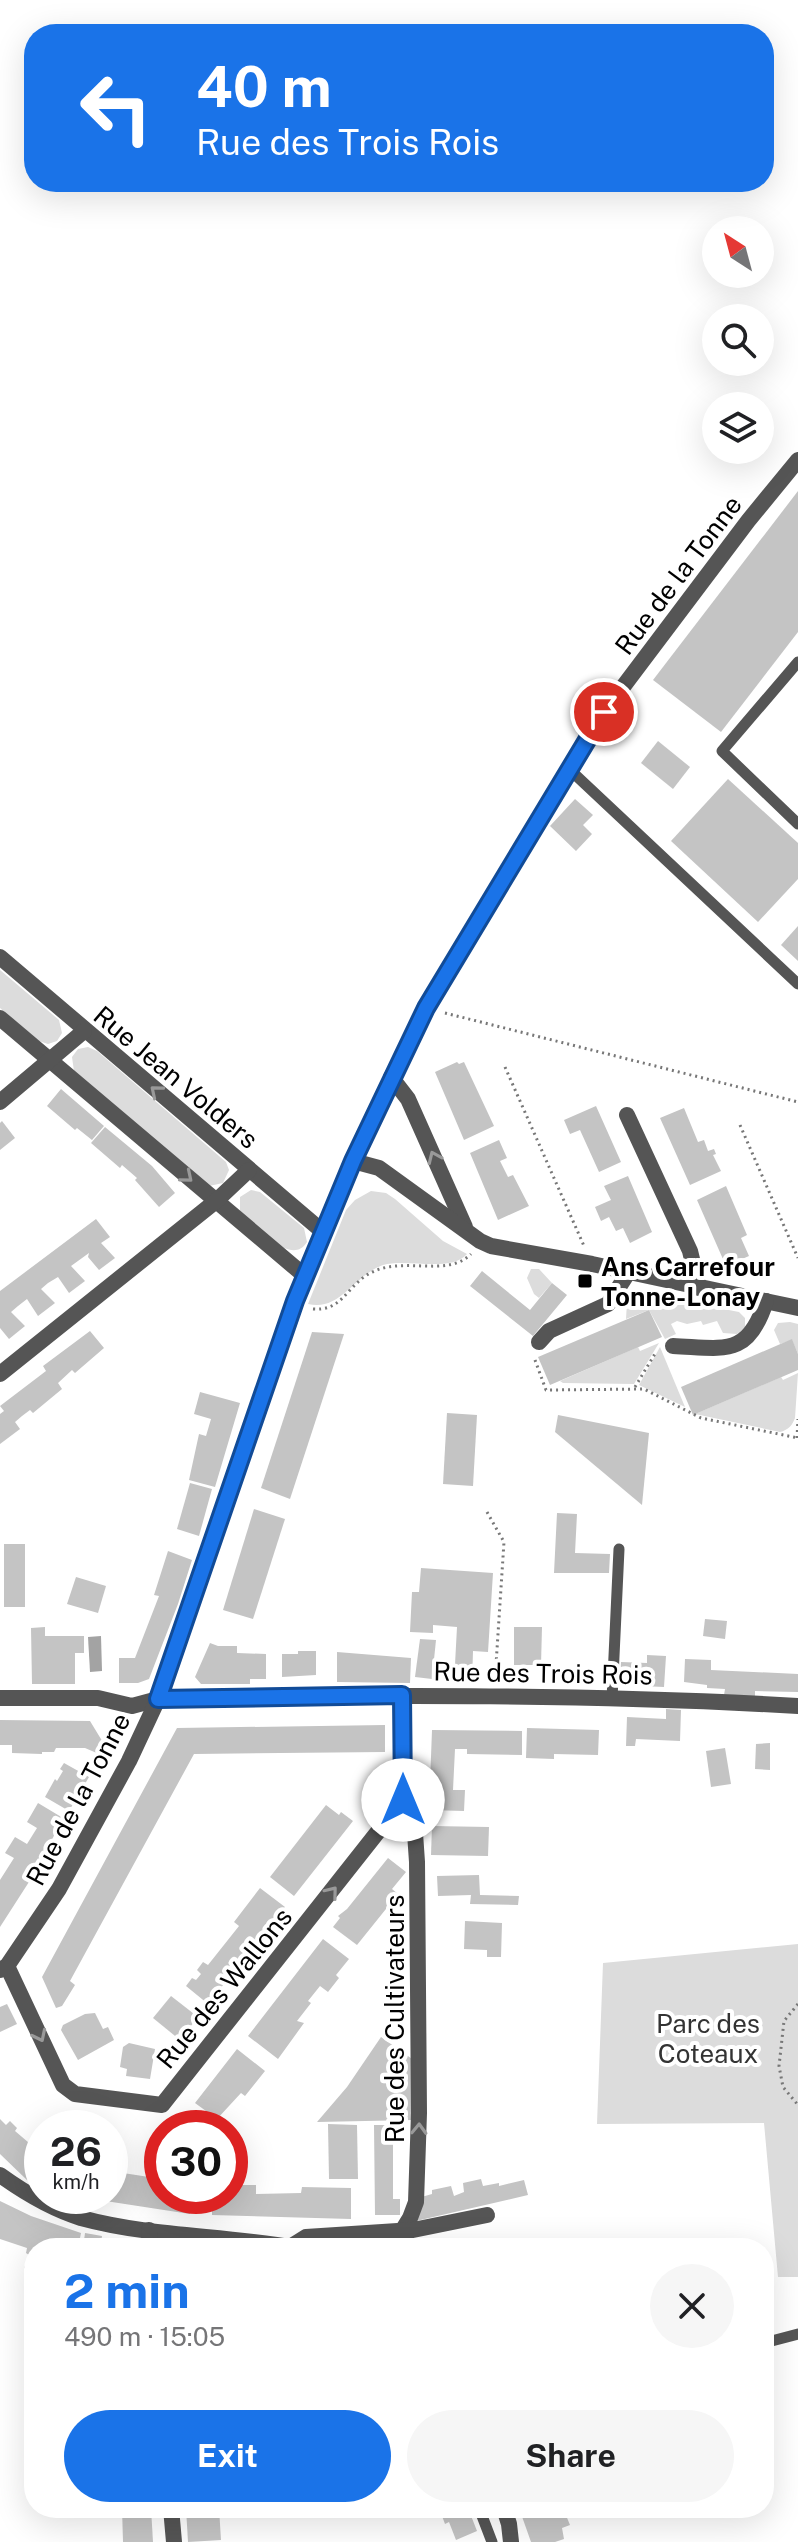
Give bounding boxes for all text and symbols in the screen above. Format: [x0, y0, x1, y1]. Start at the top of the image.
text: 40 m [196, 54, 332, 120]
icon: left [64, 56, 168, 160]
text: Rue des Trois Rois [196, 121, 499, 163]
north arrow [702, 216, 774, 288]
map controls [702, 216, 774, 464]
button: search [702, 304, 774, 376]
button: layers [702, 392, 774, 464]
street label: Rue de la Tonne [608, 489, 748, 661]
pin [570, 678, 638, 746]
icon: arrive [582, 690, 626, 734]
street label: Rue Jean Volders [88, 999, 264, 1155]
one-way arrow [150, 1086, 165, 1101]
one-way arrow [428, 1151, 444, 1165]
one-way arrow [178, 1167, 193, 1182]
place label: Ans Carrefour Tonne-Lonay [601, 1251, 775, 1312]
marker: Ans Carrefour Tonne-Lonay [576, 1272, 594, 1290]
street label: Rue des Trois Rois [433, 1656, 653, 1690]
street label: Rue de la Tonne [20, 1707, 136, 1891]
position arrow [361, 1758, 445, 1842]
one-way arrow [322, 1886, 336, 1901]
street label: Rue des Cultivateurs [379, 1895, 410, 2143]
street label: Rue des Wallons [150, 1902, 298, 2074]
park label: Parc des Coteaux [656, 2008, 760, 2069]
one-way arrow [30, 2028, 46, 2043]
speed limit sign: 30 [144, 2110, 248, 2214]
one-way arrow [410, 2122, 427, 2135]
text: 26 [50, 2128, 102, 2175]
text: km/h [52, 2170, 100, 2194]
text: 2 min [64, 2262, 190, 2319]
button: close [650, 2264, 734, 2348]
text: 490 m · 15:05 [64, 2321, 225, 2352]
button: Exit [64, 2410, 391, 2502]
button: Share [407, 2410, 734, 2502]

